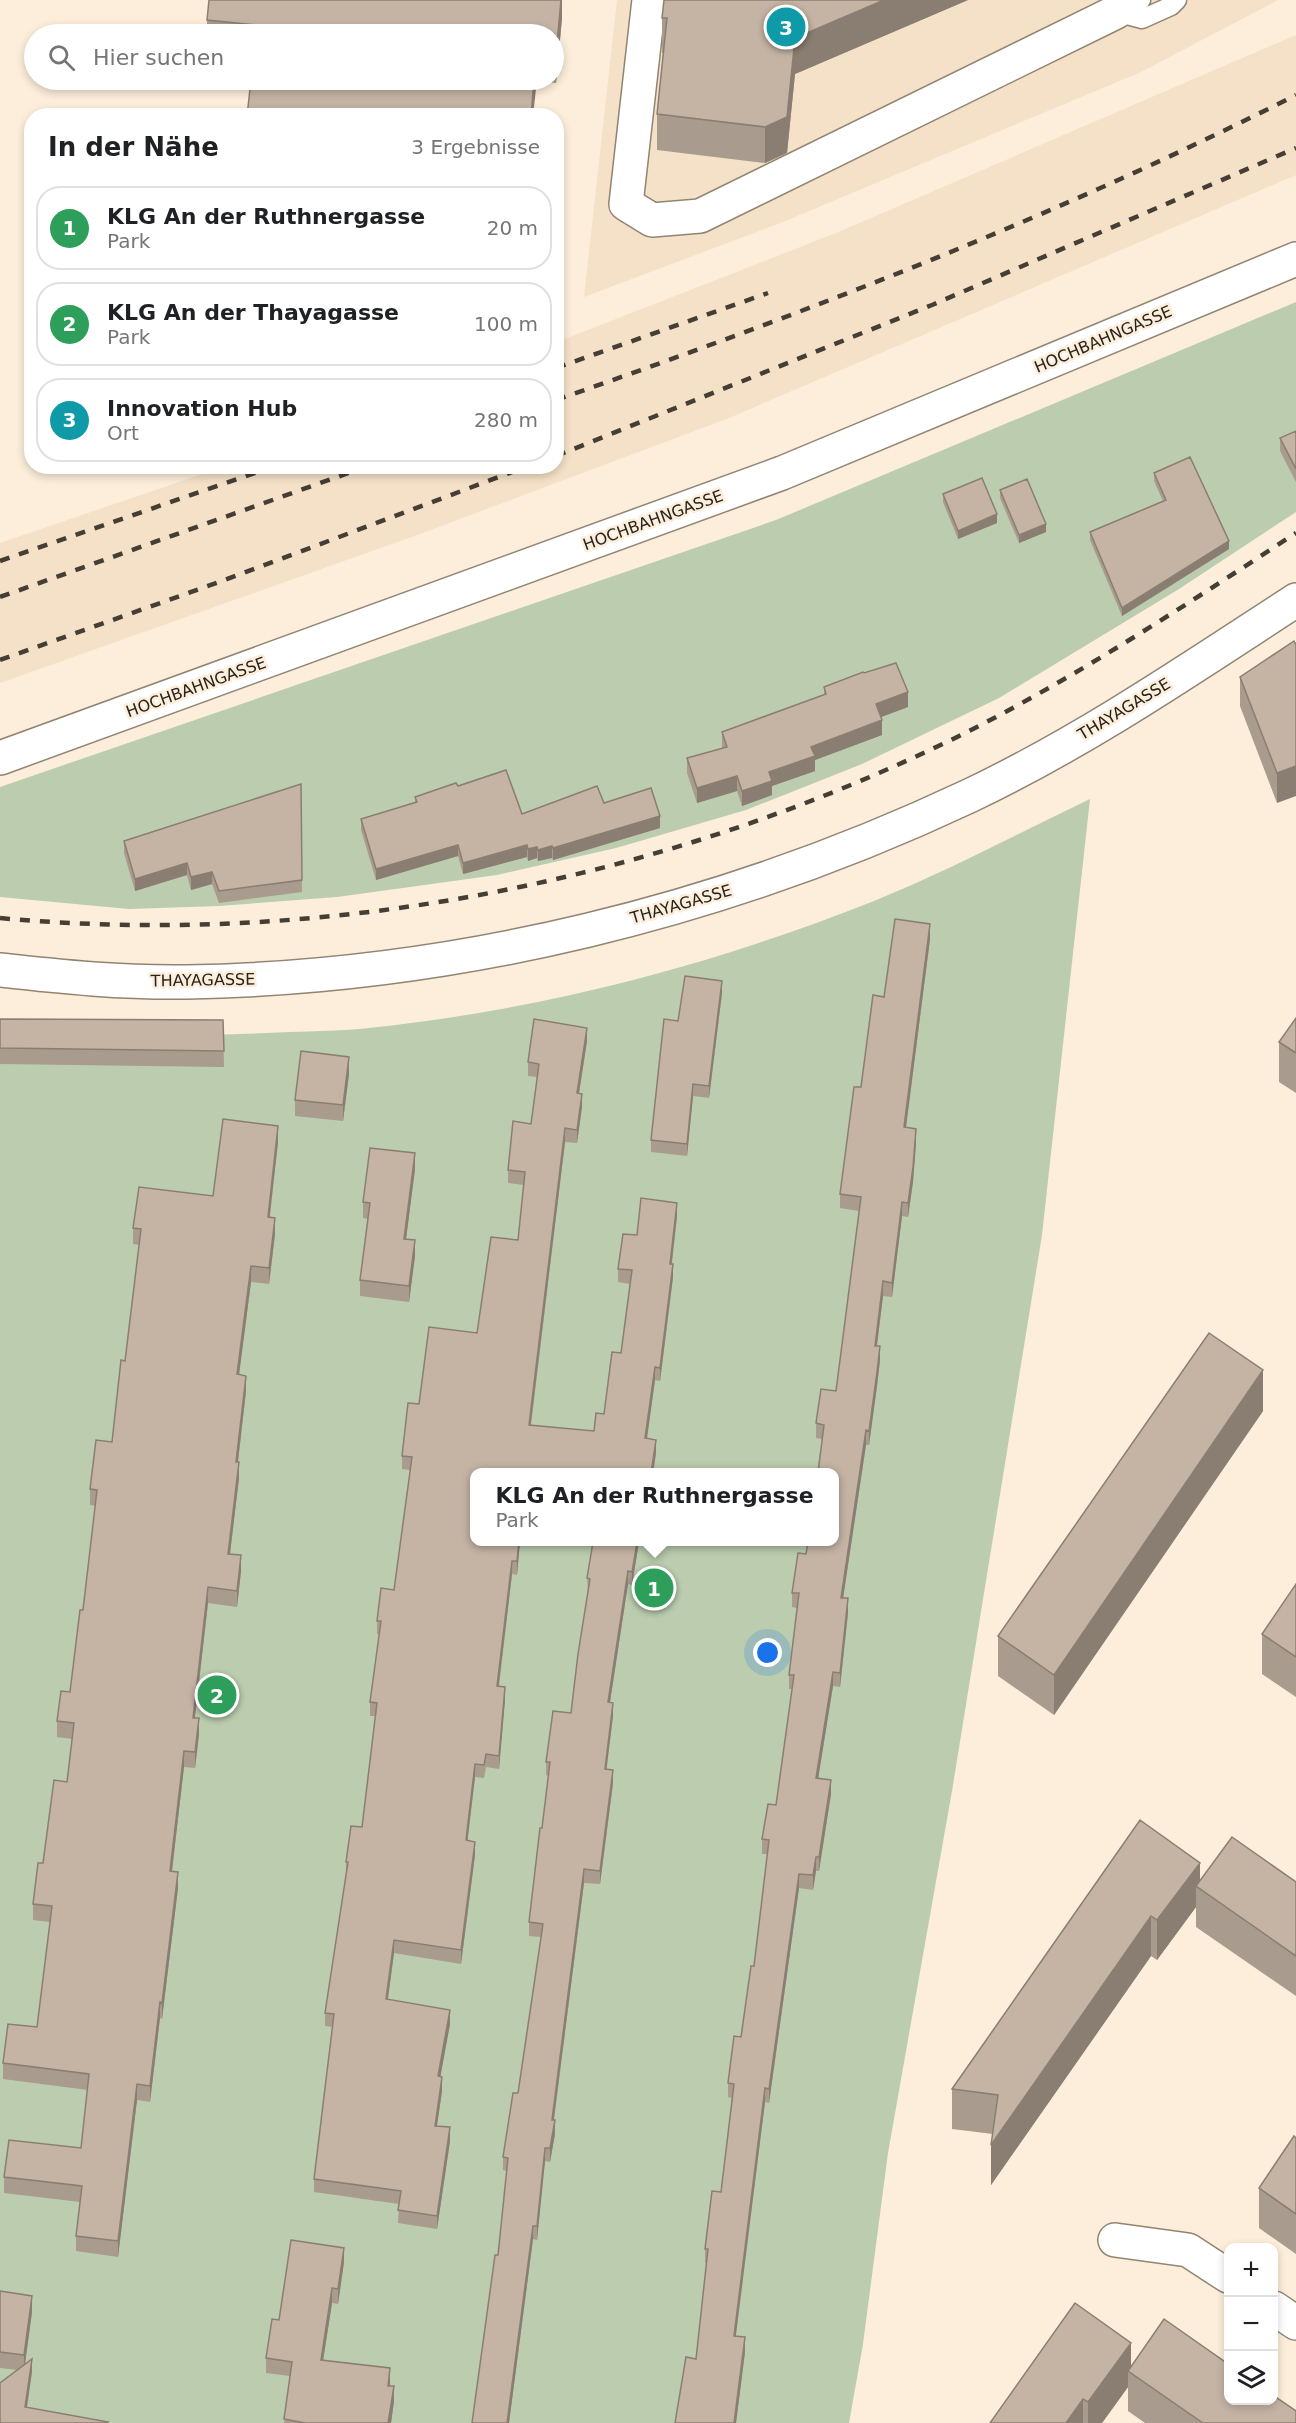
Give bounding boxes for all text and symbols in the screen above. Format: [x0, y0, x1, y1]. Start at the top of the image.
pin: 3 [766, 4, 806, 50]
search box [24, 24, 564, 90]
icon: search [45, 41, 78, 74]
text: Hier suchen [93, 45, 224, 70]
text: In der Nähe [48, 132, 219, 162]
text: 3 Ergebnisse [411, 135, 540, 159]
text: KLG An der Ruthnergasse [107, 204, 425, 229]
text: 1 [63, 216, 76, 240]
text: 20 m [487, 216, 538, 240]
text: Park [107, 229, 150, 253]
text: KLG An der Thayagasse [107, 300, 399, 325]
street label: HOCHBAHNGASSE [1031, 301, 1175, 377]
text: 2 [63, 312, 76, 336]
text: 100 m [474, 312, 538, 336]
text: Park [107, 325, 150, 349]
text: Innovation Hub [107, 396, 297, 421]
text: 3 [63, 408, 76, 432]
text: 280 m [474, 408, 538, 432]
text: Ort [107, 421, 139, 445]
street label: HOCHBAHNGASSE [580, 486, 726, 554]
street label: HOCHBAHNGASSE [123, 653, 269, 721]
street label: THAYAGASSE [1073, 674, 1174, 745]
street label: THAYAGASSE [627, 880, 734, 928]
street label: THAYAGASSE [150, 970, 255, 990]
popup [470, 1468, 839, 1546]
text: KLG An der Ruthnergasse [495, 1483, 814, 1508]
text: Park [495, 1508, 539, 1532]
pin: 1 [634, 1566, 674, 1610]
your location [753, 1638, 782, 1667]
pin: 2 [198, 1672, 236, 1718]
map controls [1224, 2243, 1278, 2405]
button: + [1224, 2243, 1278, 2297]
button: − [1224, 2297, 1278, 2351]
button: layers [1224, 2351, 1278, 2405]

